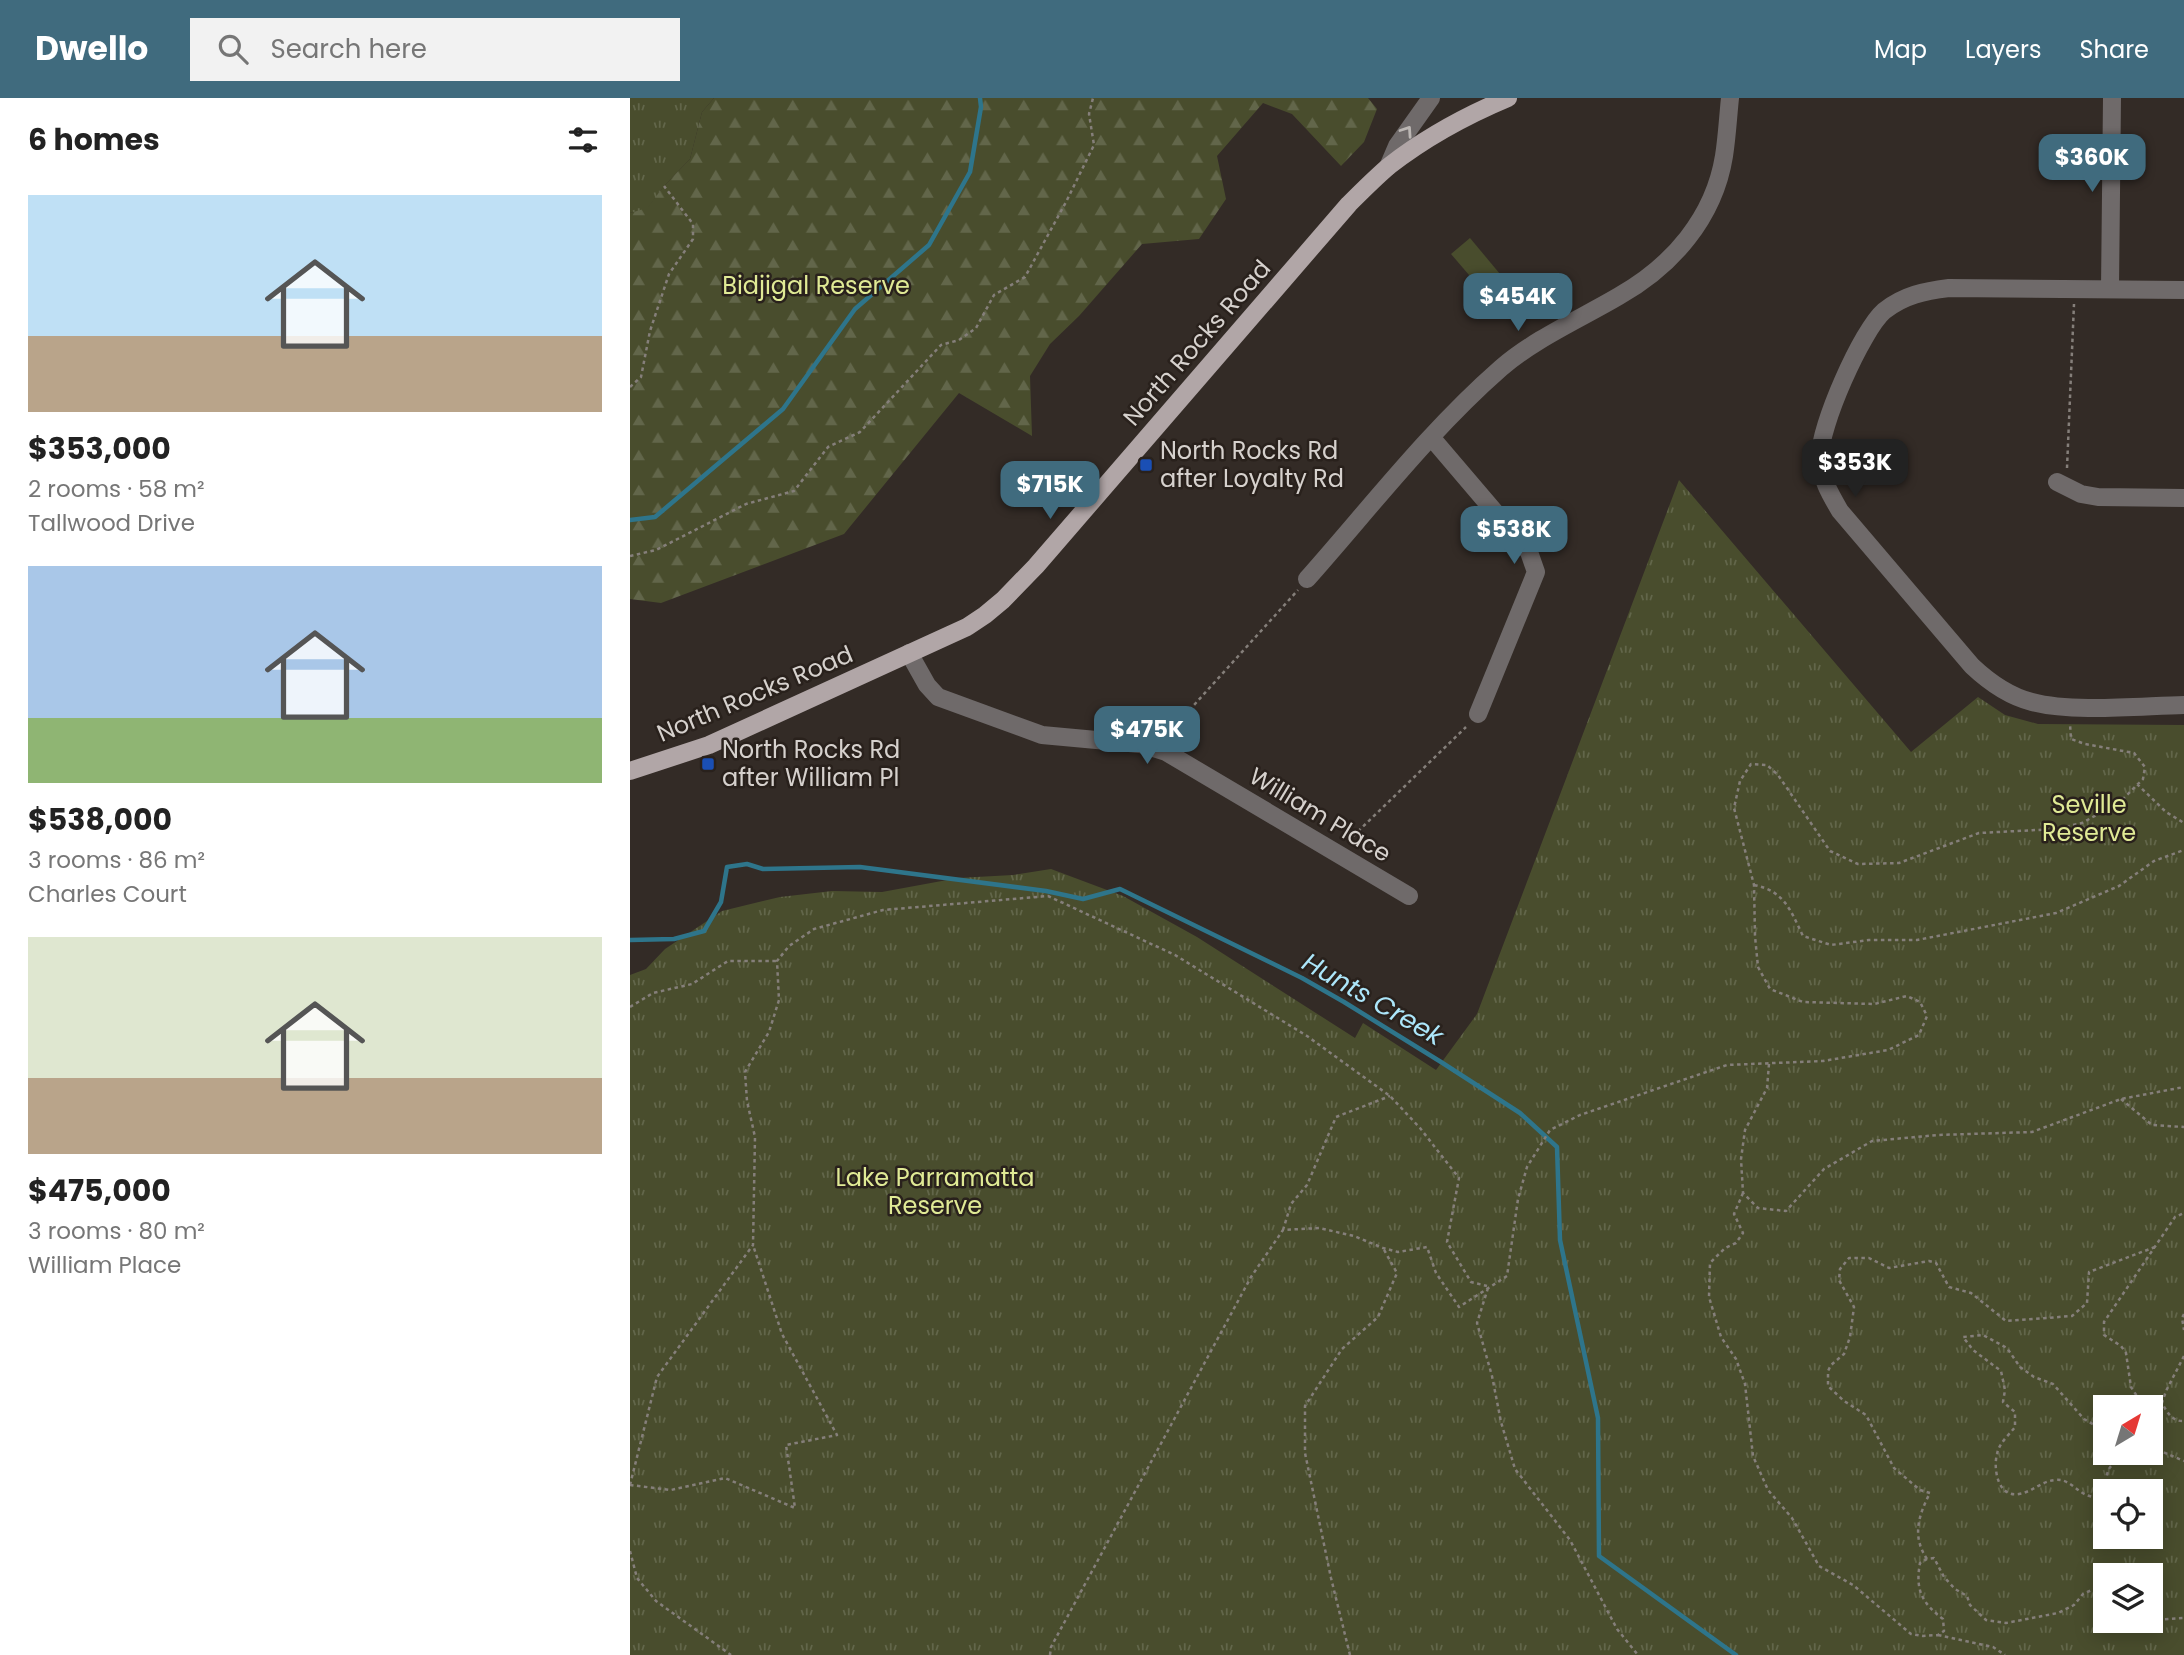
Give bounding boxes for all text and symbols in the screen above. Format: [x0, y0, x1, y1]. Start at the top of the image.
search box [190, 18, 680, 81]
text: Dwello [35, 25, 148, 72]
icon: search [214, 30, 252, 68]
text: Search here [270, 31, 427, 67]
text: Map [1874, 33, 1927, 66]
text: Layers [1965, 33, 2041, 66]
text: Share [2079, 33, 2149, 66]
text: 6 homes [28, 118, 160, 161]
icon: filters [564, 121, 602, 159]
one-way arrow [1398, 126, 1411, 139]
pin: $360K [2043, 134, 2141, 194]
text: $360K [2055, 141, 2129, 173]
icon: home [252, 241, 378, 367]
street label: North Rocks Road [1115, 253, 1278, 433]
park label: Bidjigal Reserve [722, 269, 910, 302]
pin: $454K [1469, 274, 1567, 333]
text: $454K [1479, 280, 1557, 312]
text: $353,000 [28, 427, 171, 470]
place label: North Rocks Rd after Loyalty Rd [1160, 434, 1344, 495]
pin: $353K [1806, 440, 1904, 499]
text: $353K [1818, 446, 1892, 478]
marker: North Rocks Rd after Loyalty Rd [1138, 457, 1154, 473]
pin: $715K [1001, 462, 1099, 521]
text: $715K [1016, 468, 1084, 500]
text: 2 rooms · 58 m² [28, 473, 205, 505]
pin: $538K [1465, 506, 1563, 566]
text: Tallwood Drive [28, 507, 195, 539]
text: $538K [1477, 513, 1551, 545]
icon: home [252, 612, 378, 738]
street label: North Rocks Road [652, 637, 858, 750]
pin: $475K [1098, 706, 1196, 766]
text: $475K [1110, 713, 1184, 745]
place label: North Rocks Rd after William Pl [722, 733, 900, 794]
marker: North Rocks Rd after William Pl [700, 756, 716, 772]
street label: William Place [1243, 759, 1397, 870]
park label: Seville Reserve [2042, 788, 2136, 849]
text: $538,000 [28, 798, 172, 841]
text: 3 rooms · 86 m² [28, 844, 205, 876]
text: Charles Court [28, 878, 187, 910]
water label: Hunts Creek [1296, 944, 1452, 1055]
icon: home [252, 983, 378, 1109]
park label: Lake Parramatta Reserve [835, 1161, 1035, 1222]
text: $475,000 [28, 1169, 171, 1212]
text: 3 rooms · 80 m² [28, 1215, 205, 1247]
text: William Place [28, 1249, 181, 1281]
north arrow [2093, 1395, 2163, 1465]
map controls [2093, 1395, 2163, 1633]
button: locate [2093, 1479, 2163, 1549]
button: layers [2093, 1563, 2163, 1633]

